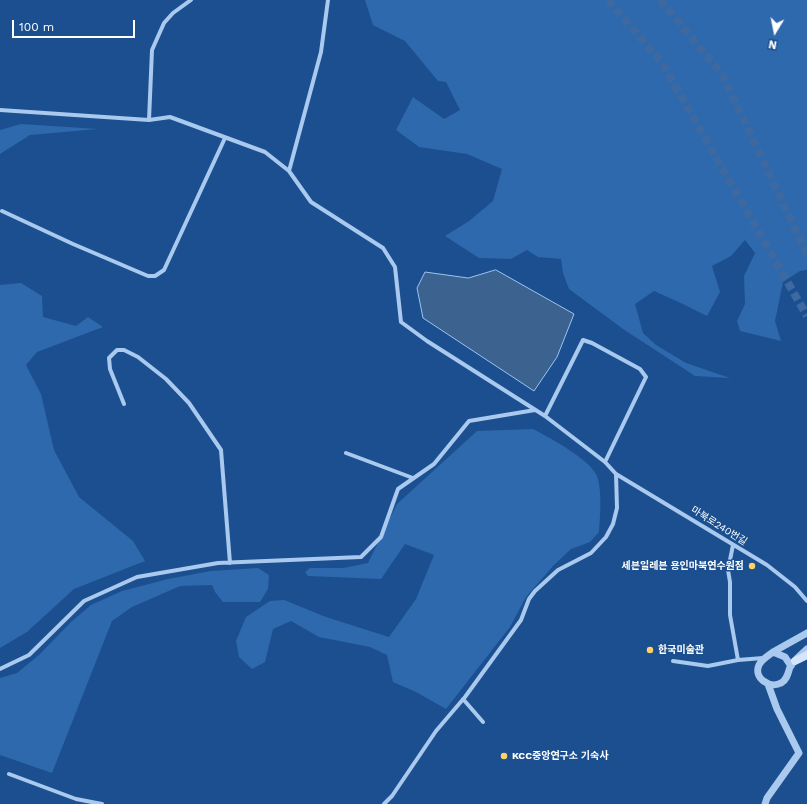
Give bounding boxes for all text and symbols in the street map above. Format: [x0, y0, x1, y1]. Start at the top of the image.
scale bar [14, 12, 137, 38]
north arrow [755, 12, 795, 52]
text: 100 m [19, 20, 54, 34]
text: N [768, 37, 778, 51]
street label: 마북로240번길 [689, 504, 749, 548]
place label: 세븐일레븐 용인마북연수원점 [622, 560, 744, 572]
marker: 세븐일레븐 용인마북연수원점 [747, 561, 757, 571]
place label: 한국미술관 [658, 644, 704, 656]
marker: 한국미술관 [645, 645, 655, 655]
place label: KCC중앙연구소 기숙사 [512, 750, 608, 762]
marker: KCC중앙연구소 기숙사 [499, 751, 509, 761]

